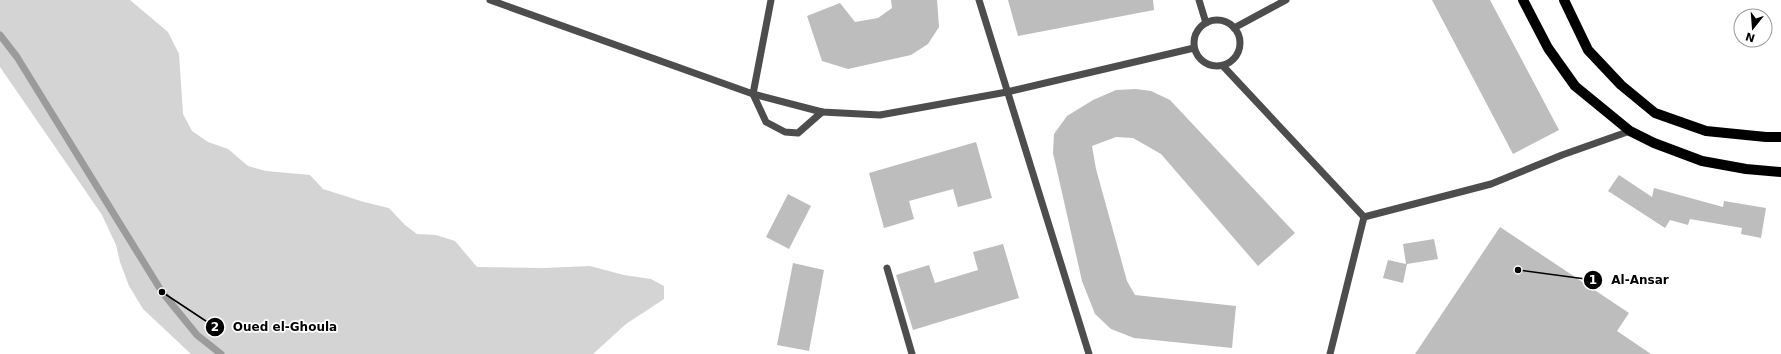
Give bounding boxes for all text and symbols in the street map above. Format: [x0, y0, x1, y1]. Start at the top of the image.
north arrow [1733, 8, 1773, 48]
text: N [1744, 30, 1757, 45]
callout: Al-Ansar [1583, 268, 1677, 292]
text: 1 [1589, 273, 1597, 287]
text: Al-Ansar [1611, 273, 1669, 287]
callout: Oued el-Ghoula [205, 315, 345, 339]
text: 2 [211, 320, 219, 334]
text: Oued el-Ghoula [233, 320, 337, 334]

